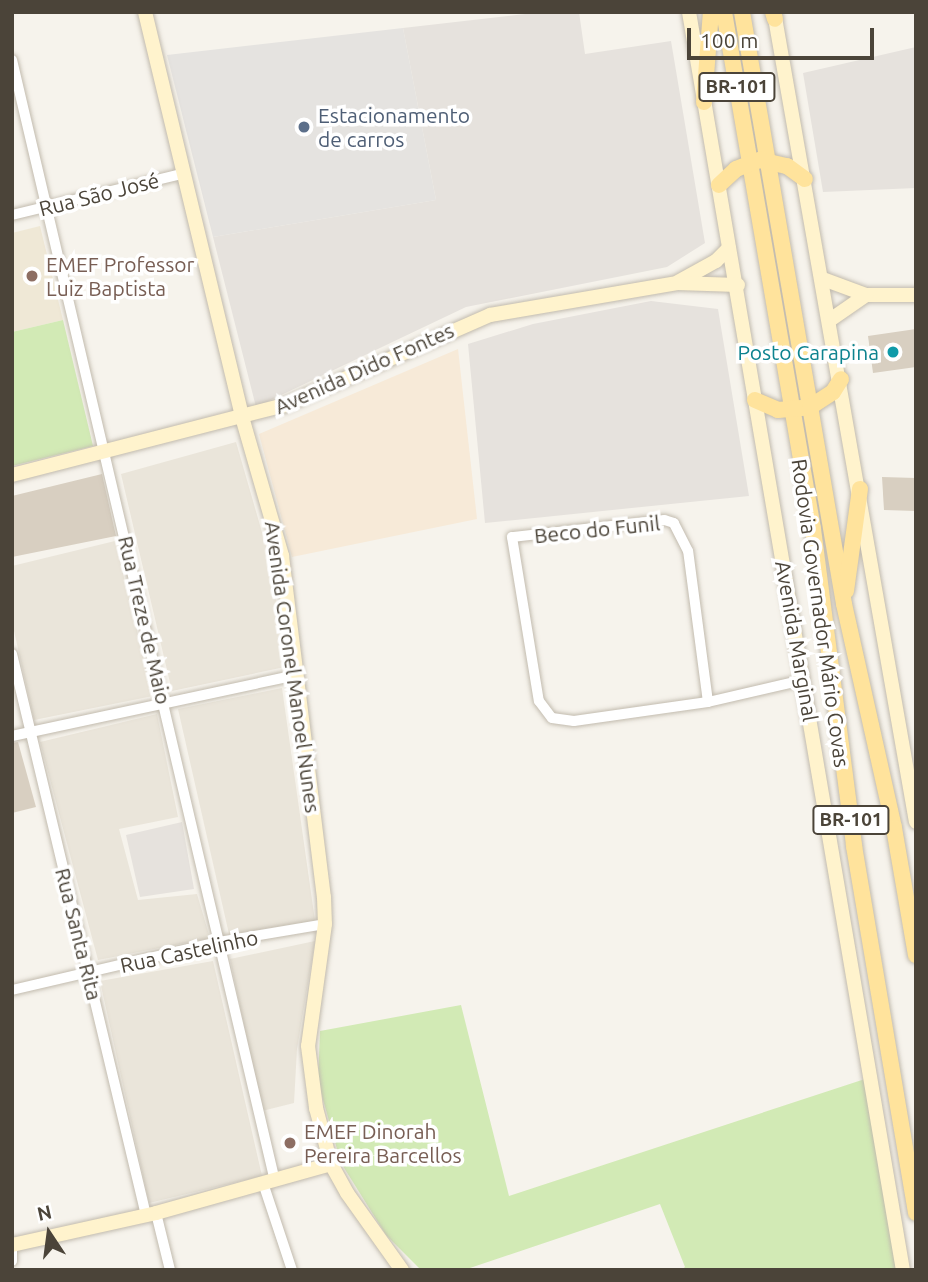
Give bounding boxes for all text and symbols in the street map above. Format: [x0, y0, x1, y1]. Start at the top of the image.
scale bar [690, 14, 877, 58]
text: 100 m [700, 28, 758, 52]
road number: BR-101 [697, 72, 777, 102]
place label: Estacionamento de carros [318, 102, 470, 152]
marker: Estacionamento de carros [296, 119, 312, 135]
street label: Rua São José [36, 167, 162, 221]
place label: EMEF Professor Luiz Baptista [46, 251, 194, 301]
marker: EMEF Professor Luiz Baptista [24, 268, 40, 284]
street label: Avenida Dido Fontes [270, 317, 458, 419]
place label: Posto Carapina [737, 339, 879, 365]
marker: Posto Carapina [885, 344, 901, 360]
street label: Rodovia Governador Mário Covas [787, 457, 855, 769]
street label: Beco do Funil [533, 510, 661, 548]
street label: Avenida Coronel Manoel Nunes [260, 520, 326, 814]
street label: Rua Treze de Maio [113, 533, 177, 707]
street label: Avenida Marginal [770, 559, 824, 723]
road number: BR-101 [811, 804, 891, 835]
street label: Rua Santa Rita [50, 865, 108, 1003]
street label: Rua Castelinho [118, 924, 260, 978]
place label: EMEF Dinorah Pereira Barcellos [304, 1118, 462, 1168]
marker: EMEF Dinorah Pereira Barcellos [282, 1135, 298, 1151]
north arrow [14, 1198, 84, 1268]
text: N [35, 1200, 54, 1225]

